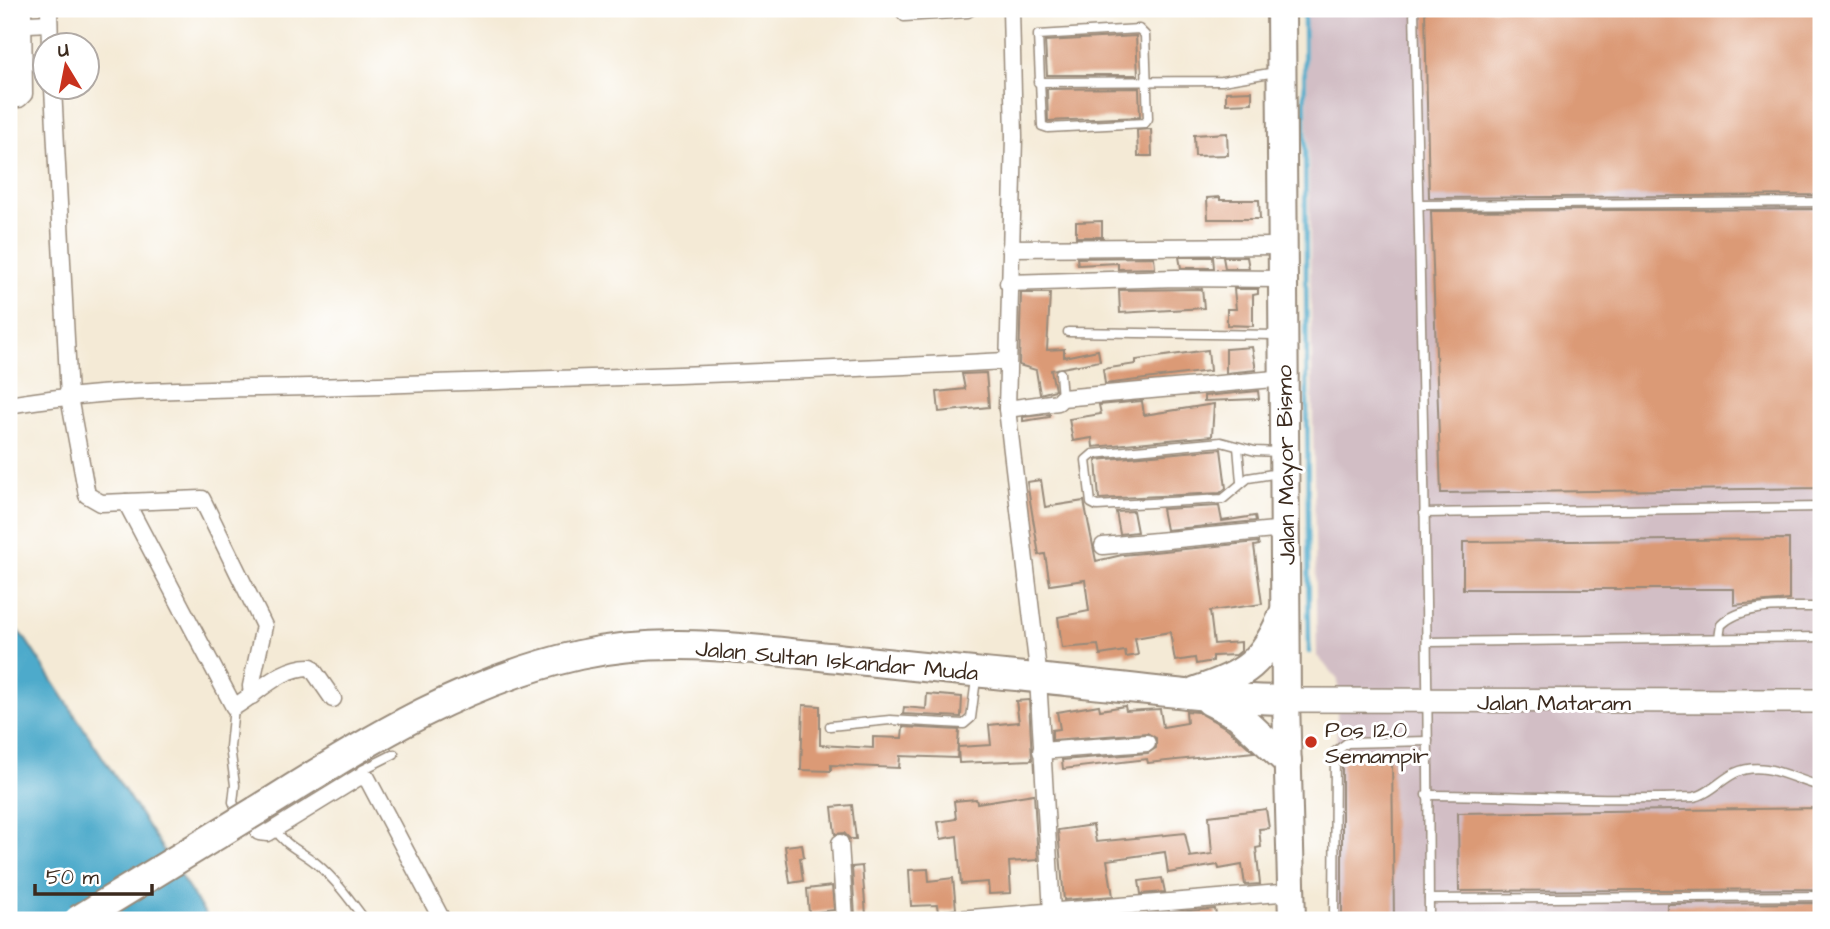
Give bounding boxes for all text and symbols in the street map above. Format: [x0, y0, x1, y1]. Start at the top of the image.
north arrow [32, 32, 102, 102]
text: U [56, 36, 71, 65]
street label: Jalan Mayor Bismo [1268, 364, 1305, 565]
street label: Jalan Sultan Iskandar Muda [694, 633, 980, 689]
street label: Jalan Mataram [1477, 687, 1631, 719]
place label: Pos 12.0 Semampir [1325, 714, 1429, 772]
marker: Pos 12.0 Semampir [1303, 734, 1319, 750]
scale bar [35, 852, 152, 896]
text: 50 m [46, 863, 100, 892]

